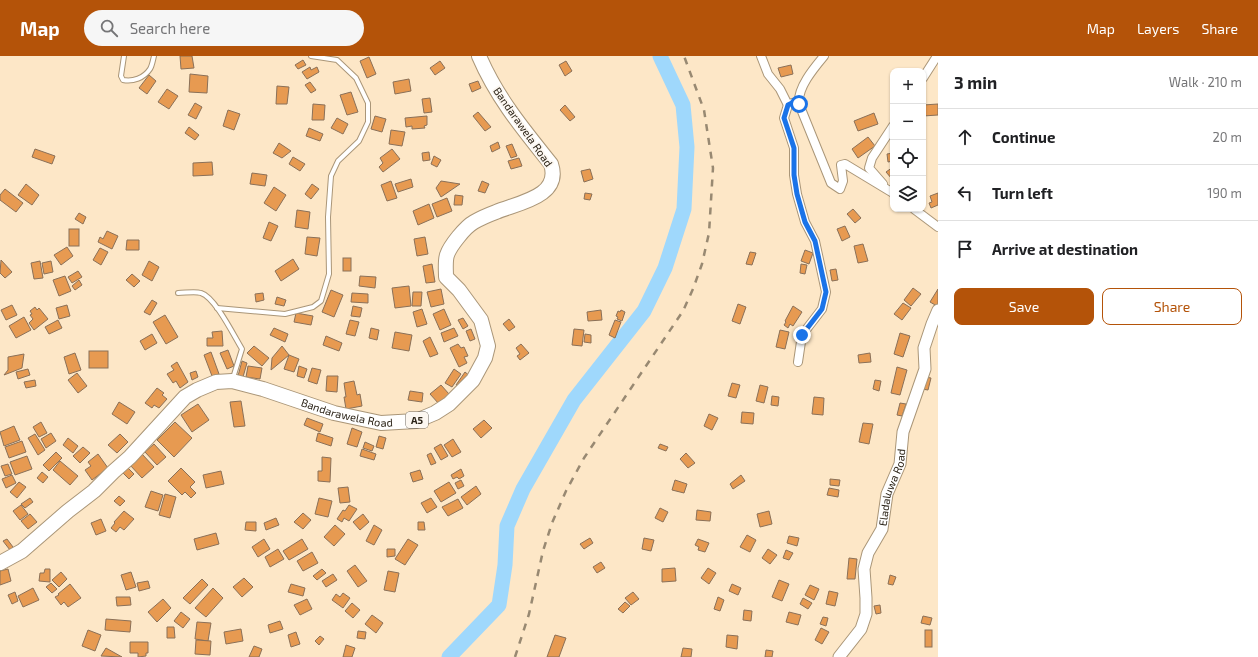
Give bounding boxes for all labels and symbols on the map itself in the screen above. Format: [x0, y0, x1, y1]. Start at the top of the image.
street label: Bandarawela Road [491, 84, 556, 169]
route start [790, 95, 808, 113]
route end [793, 326, 811, 344]
street label: Bandarawela Road [300, 395, 393, 429]
road number: A5 [406, 412, 428, 428]
street label: Eladaluwa Road [876, 448, 907, 527]

